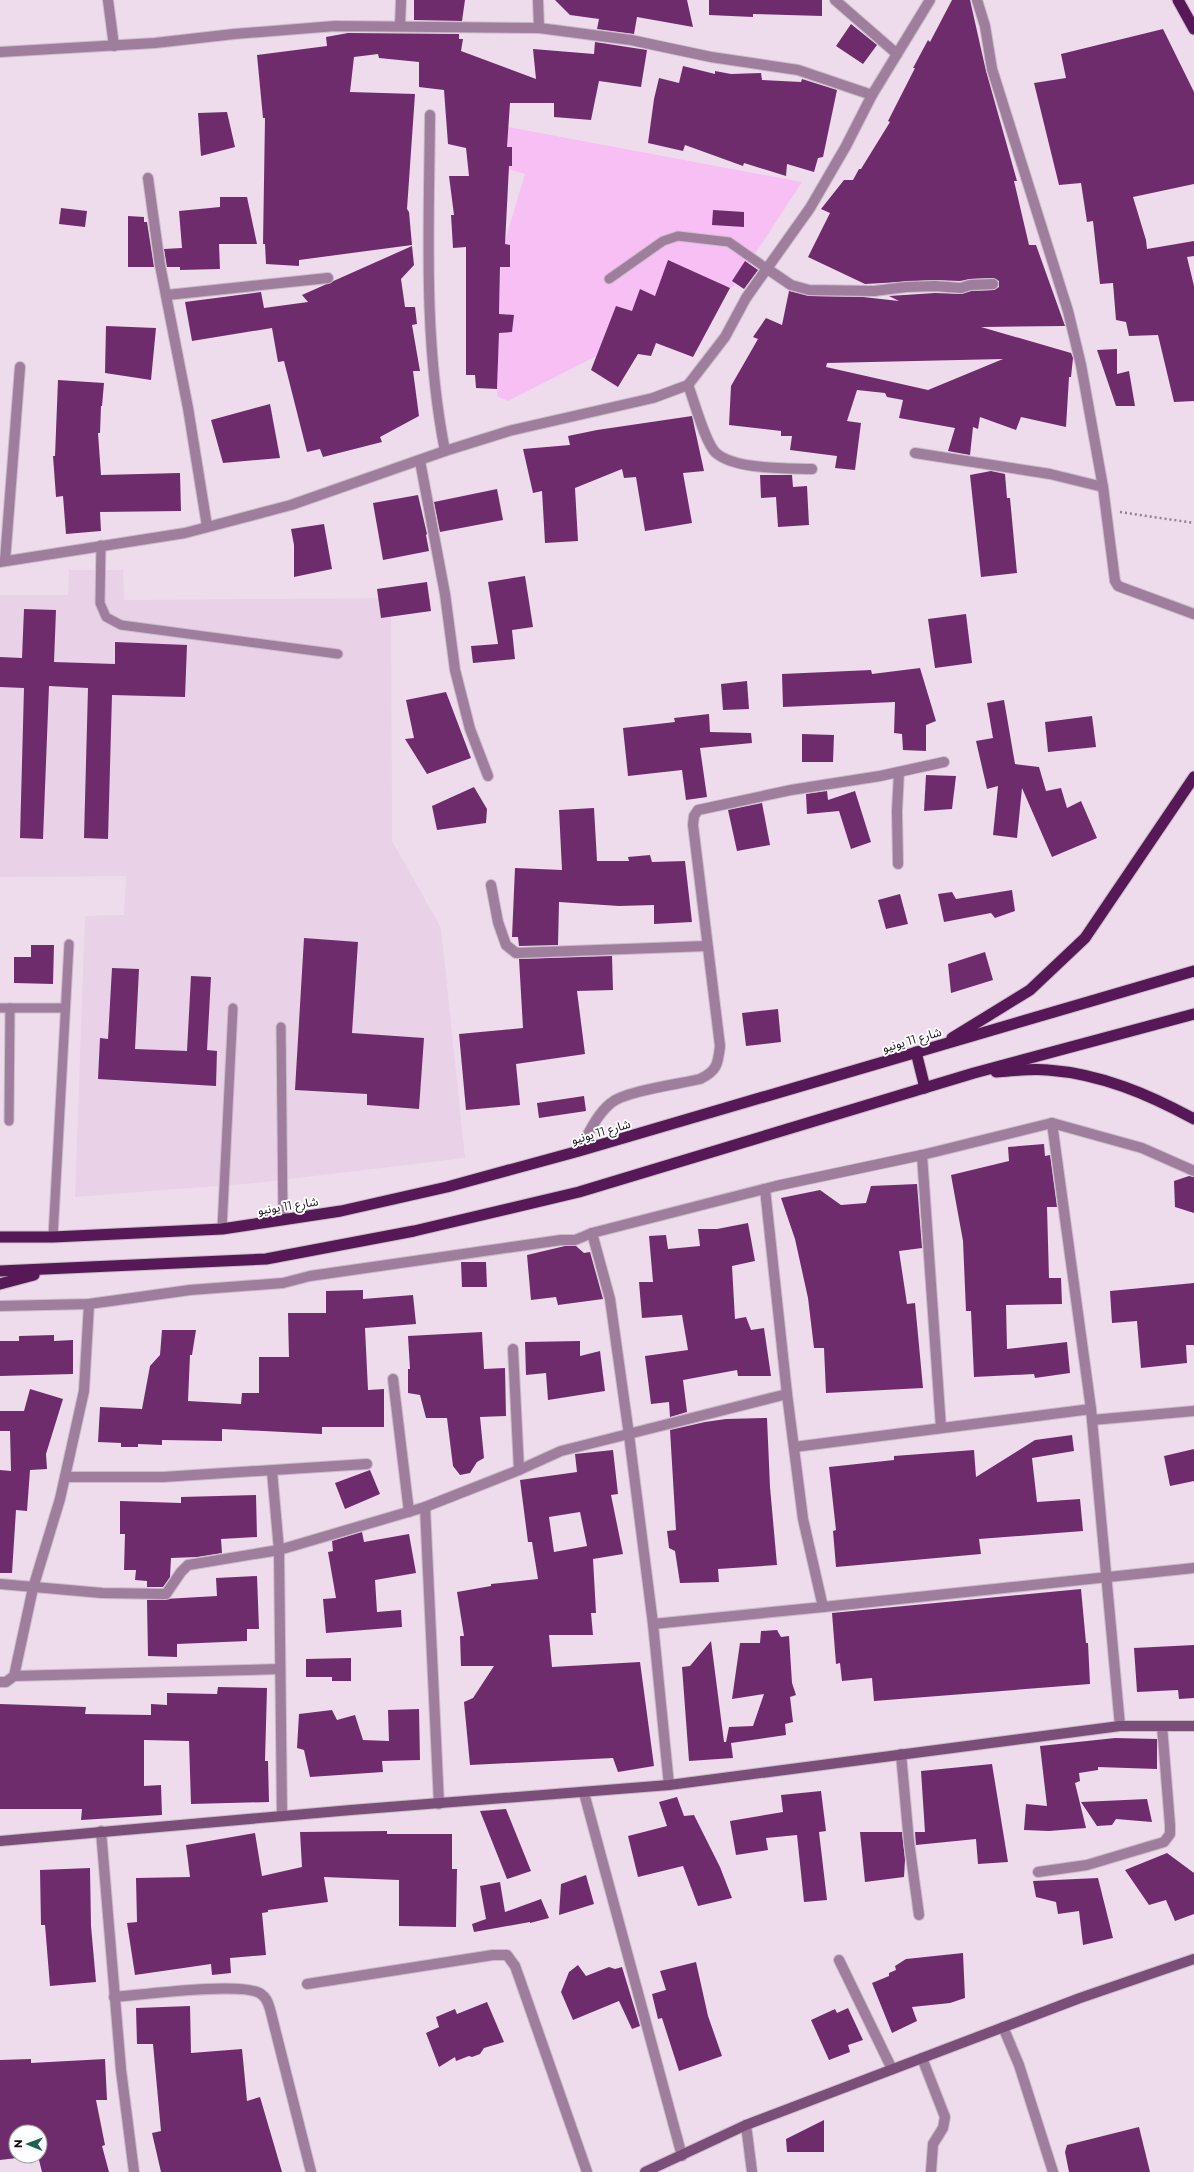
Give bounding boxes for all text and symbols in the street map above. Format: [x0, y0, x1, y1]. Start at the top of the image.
street label: شارع 11 يونيو [880, 1024, 944, 1057]
street label: شارع 11 يونيو [569, 1116, 633, 1149]
street label: شارع 11 يونيو [257, 1193, 320, 1220]
north arrow [8, 2124, 48, 2164]
text: N [11, 2139, 25, 2148]

